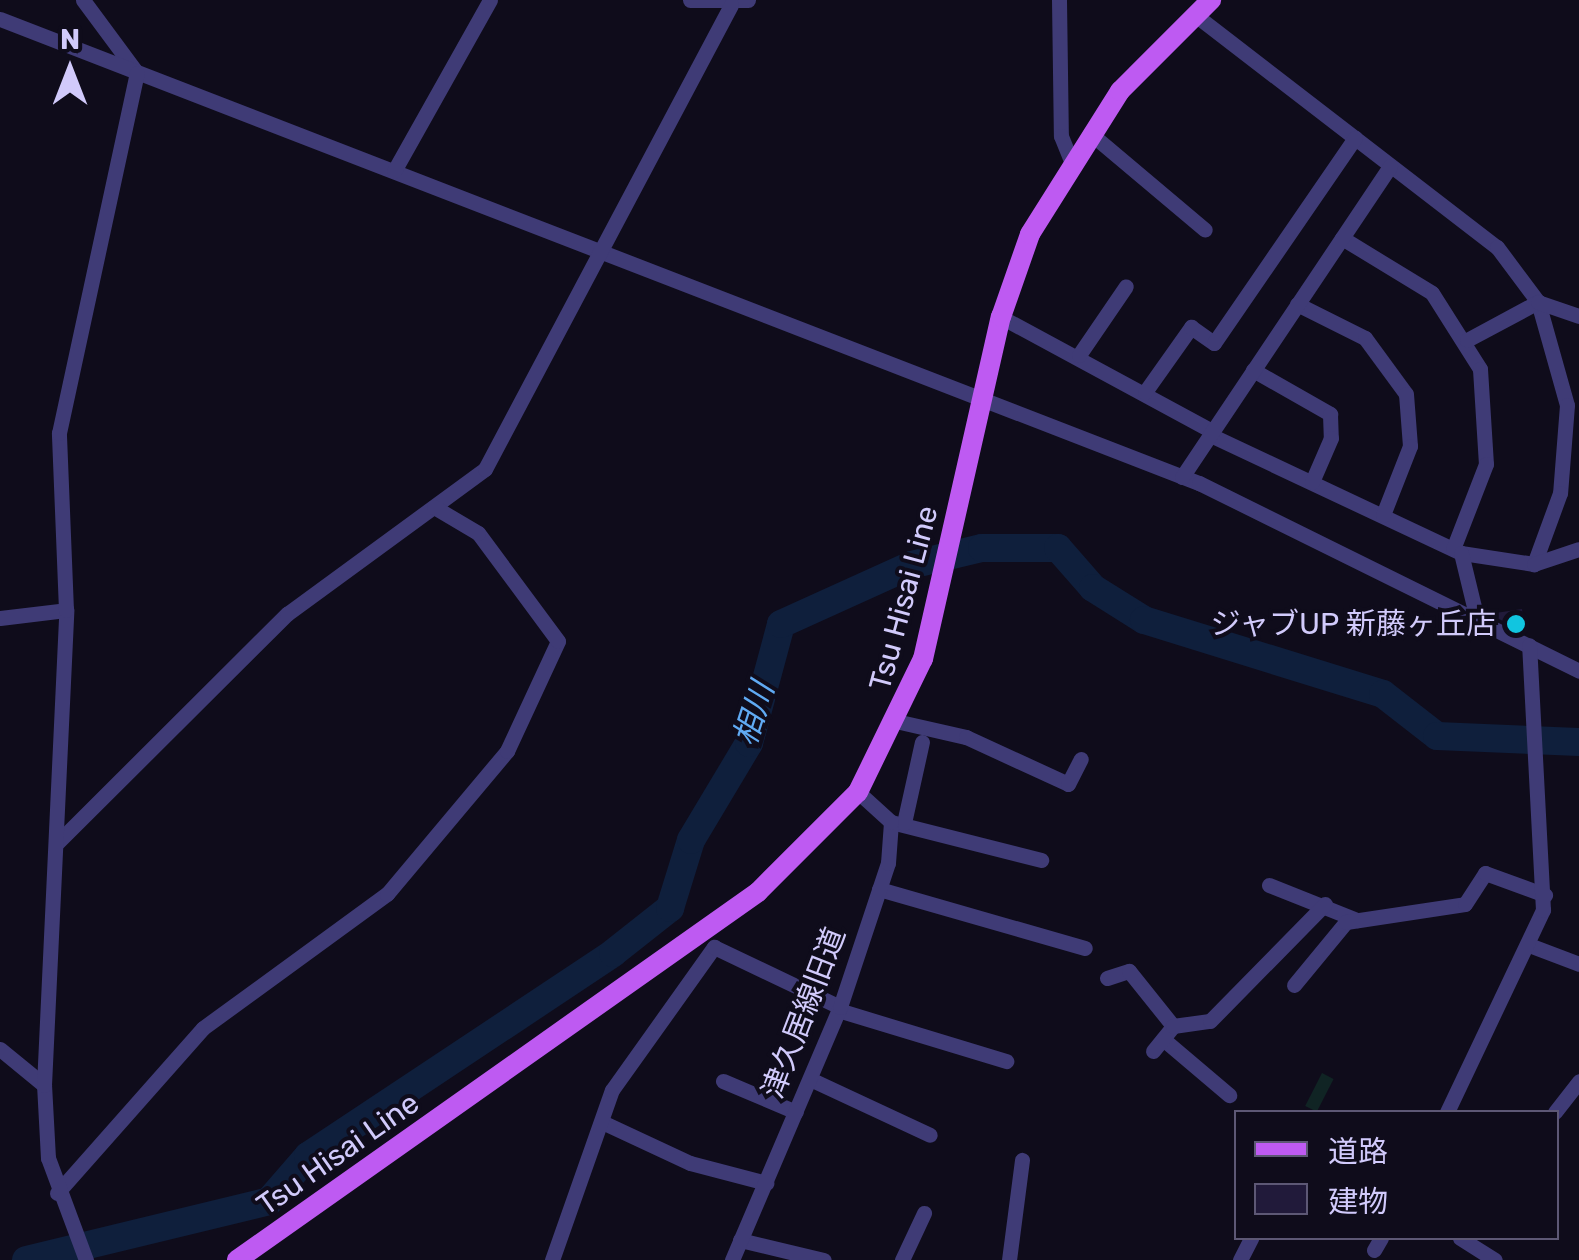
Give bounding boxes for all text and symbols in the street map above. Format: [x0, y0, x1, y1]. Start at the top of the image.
north arrow [20, 20, 120, 120]
text: N [60, 23, 80, 56]
street label: Tsu Hisai Line [862, 502, 946, 694]
place label: ジャブUP 新藤ヶ丘店 [1208, 606, 1496, 642]
marker: ジャブUP 新藤ヶ丘店 [1505, 613, 1527, 635]
water label: 相川 [726, 678, 782, 750]
street label: 津久居線旧道 [755, 923, 853, 1103]
street label: Tsu Hisai Line [250, 1085, 426, 1223]
legend [1234, 1110, 1559, 1240]
text: 道路 [1328, 1134, 1388, 1170]
text: 建物 [1328, 1184, 1388, 1220]

